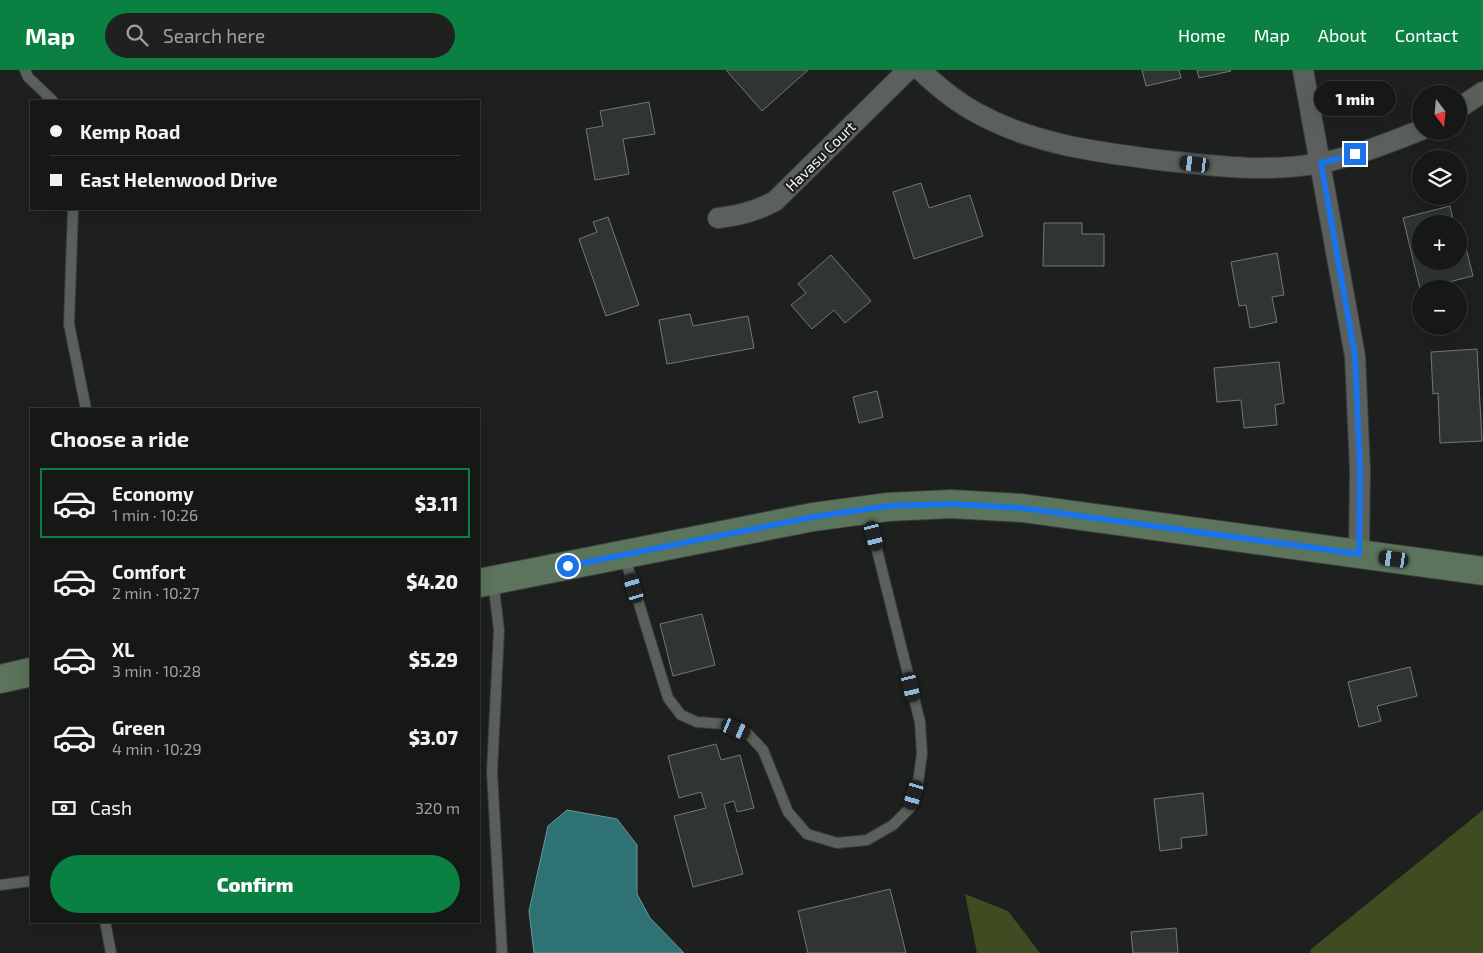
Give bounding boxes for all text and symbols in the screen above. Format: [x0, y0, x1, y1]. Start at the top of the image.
search box [105, 13, 455, 58]
text: Map [25, 21, 75, 50]
icon: search [123, 21, 151, 49]
text: Search here [163, 24, 265, 47]
text: Home [1178, 24, 1226, 46]
text: Map [1254, 24, 1290, 46]
text: About [1318, 24, 1367, 46]
text: Contact [1395, 24, 1458, 46]
callout: 1 min [1314, 82, 1396, 116]
north arrow [1412, 85, 1468, 140]
map controls [1412, 85, 1467, 335]
text: 1 min [1335, 89, 1375, 108]
street label: Havasu Court [781, 117, 859, 195]
text: Kemp Road [80, 120, 180, 143]
route end [1344, 143, 1366, 165]
button: layers [1412, 150, 1467, 205]
car [1179, 155, 1210, 173]
text: East Helenwood Drive [80, 168, 278, 191]
button: + [1412, 215, 1467, 270]
button: − [1412, 280, 1467, 335]
text: Choose a ride [50, 425, 189, 451]
icon: car [52, 481, 97, 526]
text: Economy [112, 482, 194, 505]
text: $3.11 [415, 492, 458, 515]
text: 1 min · 10:26 [112, 505, 198, 524]
car [863, 520, 884, 552]
car [1378, 549, 1409, 569]
route start [557, 555, 579, 577]
icon: car [52, 559, 97, 604]
text: Comfort [112, 560, 186, 583]
text: $4.20 [406, 570, 458, 593]
car [622, 571, 645, 605]
text: 2 min · 10:27 [112, 583, 200, 602]
icon: car [52, 637, 97, 682]
text: XL [112, 638, 134, 661]
text: $5.29 [409, 648, 458, 671]
text: 3 min · 10:28 [112, 661, 201, 680]
car [900, 671, 921, 703]
icon: car [52, 715, 97, 760]
text: Green [112, 716, 165, 739]
car [719, 716, 752, 742]
text: $3.07 [409, 726, 458, 749]
text: 4 min · 10:29 [112, 739, 202, 758]
car [902, 778, 925, 812]
icon: cash [50, 794, 78, 822]
text: Cash [90, 796, 132, 819]
text: 320 m [415, 798, 460, 817]
button: Confirm [50, 855, 460, 913]

